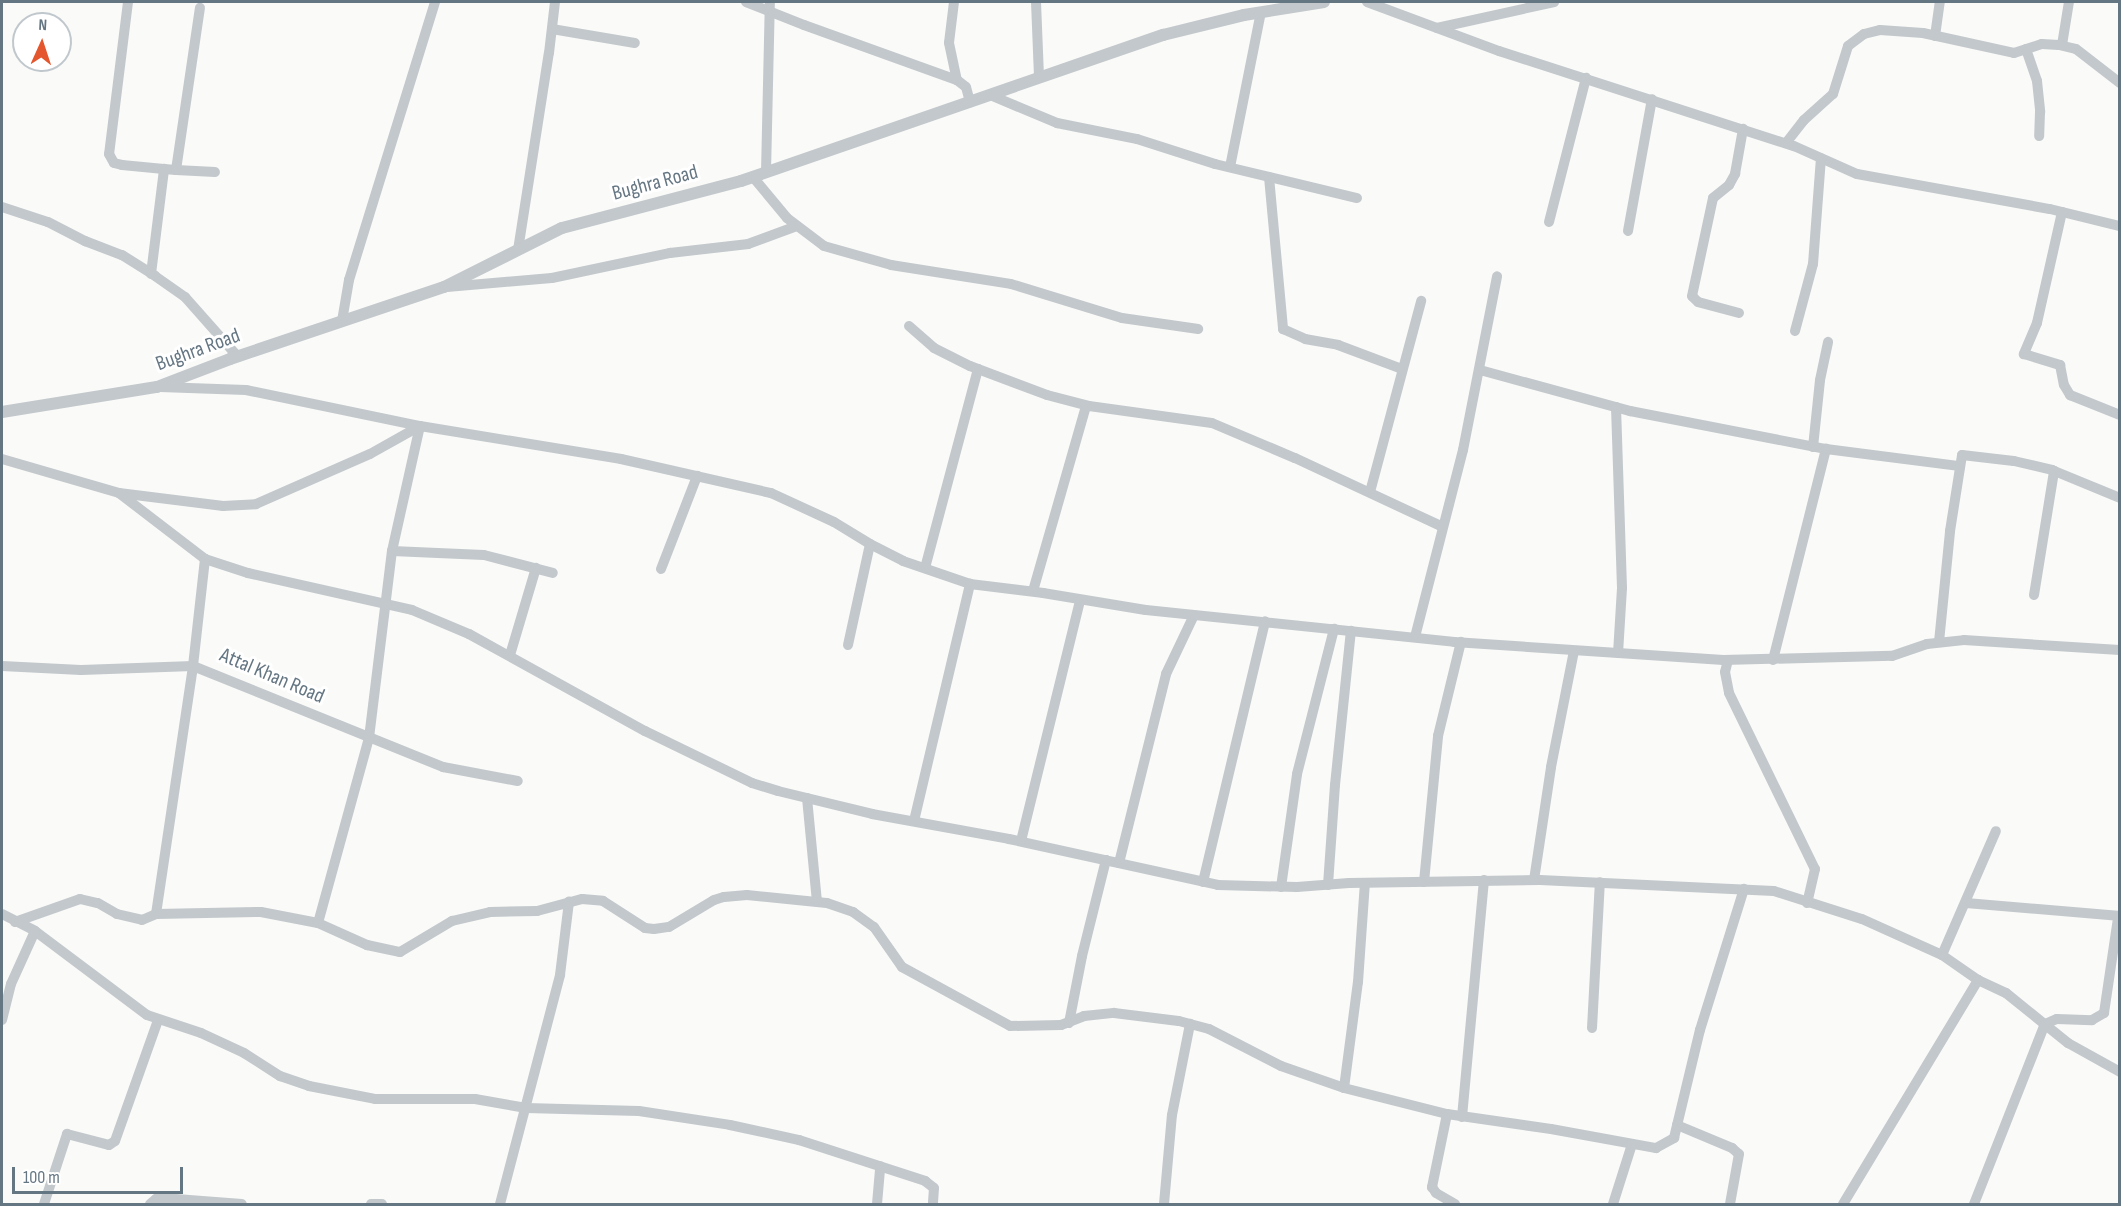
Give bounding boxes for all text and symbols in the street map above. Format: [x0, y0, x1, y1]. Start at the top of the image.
north arrow [12, 12, 72, 72]
text: N [38, 16, 48, 35]
street label: Bughra Road [609, 159, 701, 207]
street label: Bughra Road [153, 323, 243, 377]
street label: Attal Khan Road [216, 643, 328, 709]
scale bar [15, 1155, 186, 1193]
text: 100 m [23, 1167, 60, 1188]

